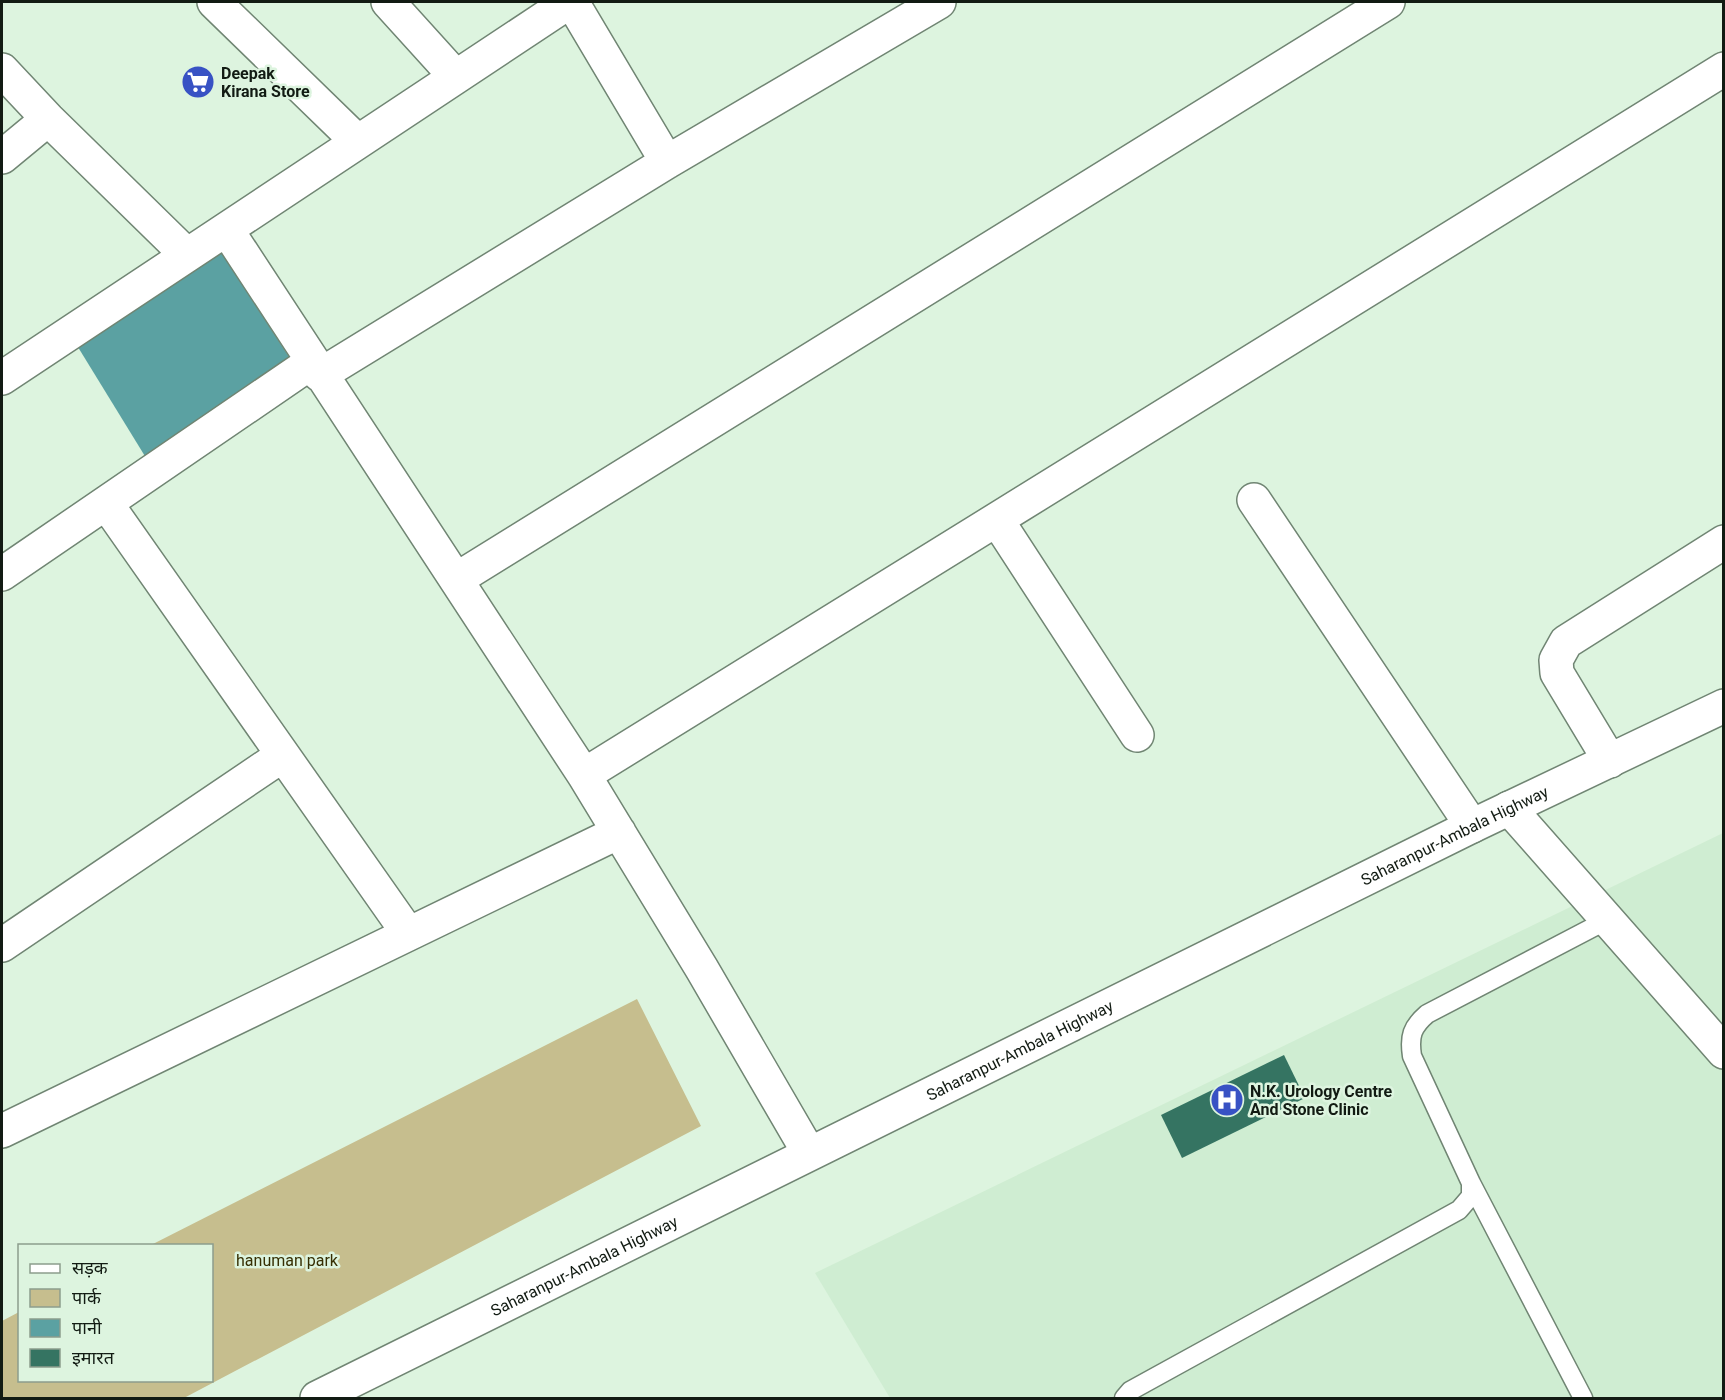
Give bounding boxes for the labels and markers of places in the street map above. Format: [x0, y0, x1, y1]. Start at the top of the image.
supermarket icon: Deepak Kirana Store [180, 64, 216, 100]
place label: Deepak Kirana Store [221, 64, 310, 101]
hospital icon: N.K. Urology Centre And Stone Clinic [1209, 1082, 1245, 1118]
place label: N.K. Urology Centre And Stone Clinic [1250, 1082, 1393, 1119]

